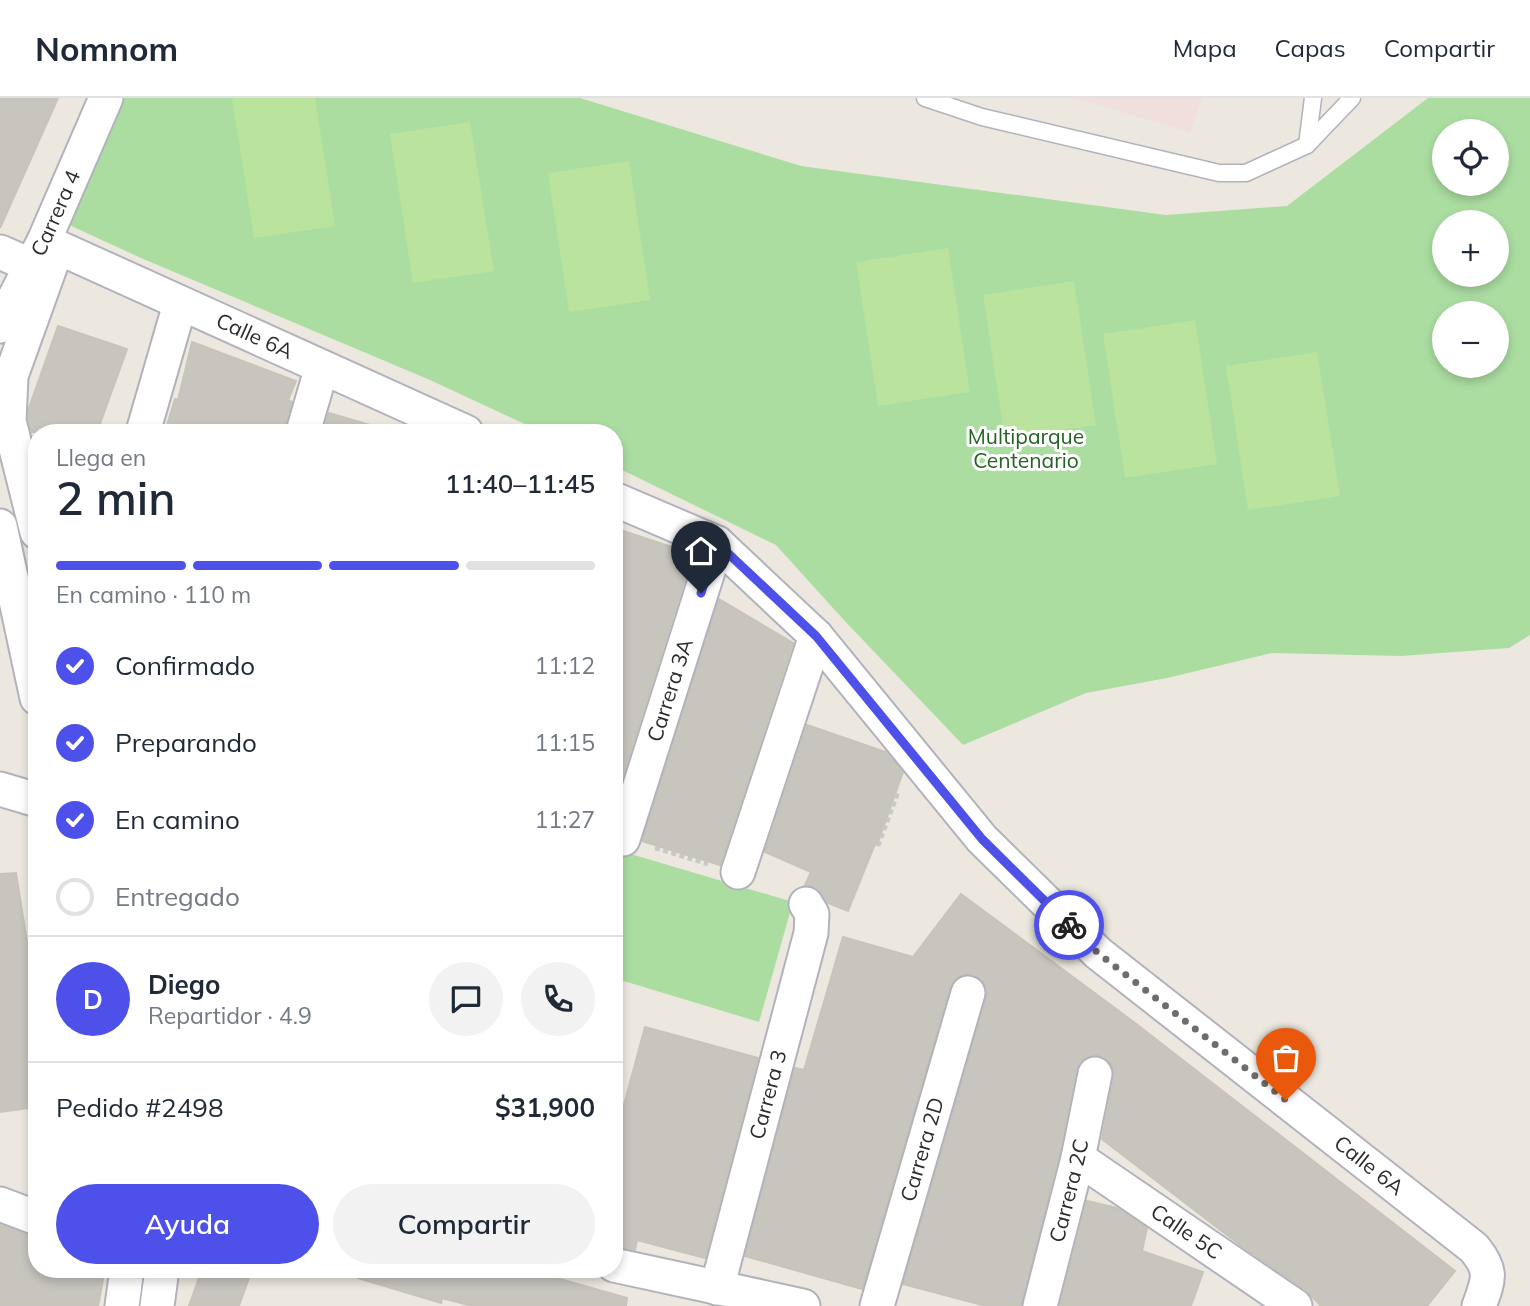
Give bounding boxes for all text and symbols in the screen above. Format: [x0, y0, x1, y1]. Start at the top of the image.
text: Nomnom [35, 28, 178, 69]
text: Mapa [1173, 33, 1237, 63]
text: Capas [1275, 33, 1346, 63]
text: Compartir [1384, 33, 1495, 63]
map controls [1432, 119, 1509, 378]
button: locate [1432, 119, 1509, 196]
street label: Carrera 4 [24, 165, 85, 260]
button: + [1432, 210, 1509, 287]
button: − [1432, 301, 1509, 378]
street label: Calle 6A [212, 307, 298, 364]
park label: Multiparque Centenario [968, 423, 1084, 473]
text: Llega en [56, 443, 146, 472]
text: 11:40–11:45 [445, 467, 595, 500]
text: 2 min [56, 469, 175, 527]
pin [671, 521, 731, 593]
icon: home [682, 532, 720, 570]
text: En camino · 110 m [56, 580, 251, 609]
street label: Carrera 3A [641, 635, 698, 745]
icon: check [56, 647, 94, 685]
text: Confirmado [115, 649, 255, 682]
text: 11:12 [535, 651, 595, 680]
icon: check [56, 724, 94, 762]
text: Preparando [115, 726, 257, 759]
text: 11:15 [535, 728, 595, 757]
icon: check [56, 801, 94, 839]
text: En camino [115, 803, 240, 836]
text: 11:27 [535, 805, 595, 834]
text: Entregado [115, 880, 240, 913]
courier [1034, 890, 1104, 960]
icon: bike [1050, 906, 1088, 944]
button: chat [429, 962, 503, 1036]
button: phone [521, 962, 595, 1036]
text: Diego [148, 968, 220, 1001]
text: D [83, 983, 103, 1016]
text: Repartidor · 4.9 [148, 1001, 312, 1030]
pin [1256, 1028, 1316, 1100]
icon: bag [1267, 1039, 1305, 1077]
street label: Carrera 3 [743, 1047, 791, 1142]
text: Pedido #2498 [56, 1091, 224, 1124]
text: $31,900 [495, 1091, 595, 1124]
street label: Carrera 2D [894, 1094, 949, 1204]
street label: Calle 6A [1329, 1129, 1410, 1200]
street label: Carrera 2C [1043, 1136, 1094, 1245]
button: Ayuda [56, 1184, 319, 1264]
button: Compartir [333, 1184, 595, 1264]
street label: Calle 5C [1146, 1198, 1227, 1264]

